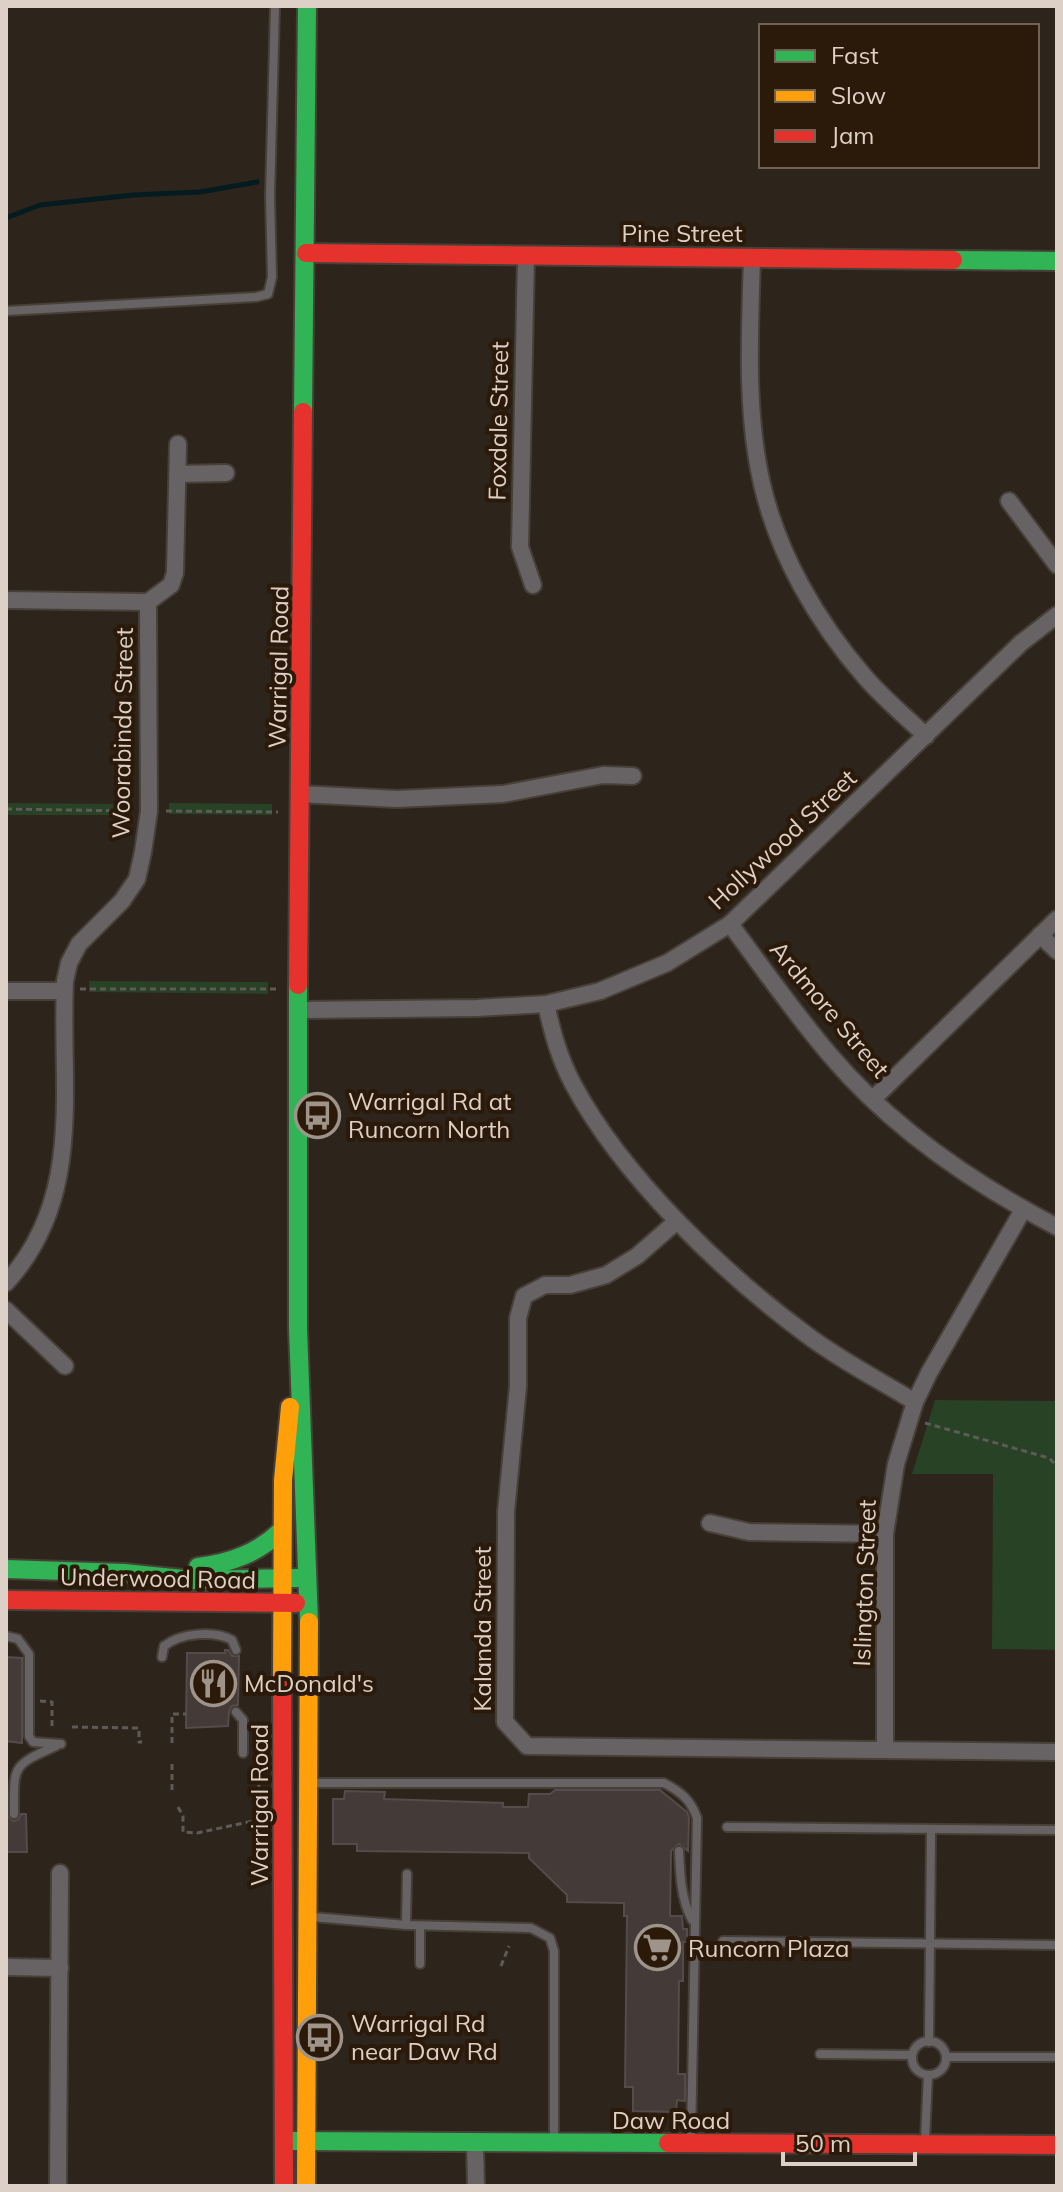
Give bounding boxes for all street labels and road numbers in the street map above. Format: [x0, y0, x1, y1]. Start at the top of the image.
street label: Pine Street [621, 218, 743, 248]
street label: Foxdale Street [482, 341, 514, 501]
street label: Warrigal Road [262, 585, 294, 749]
street label: Woorabinda Street [105, 627, 139, 839]
street label: Hollywood Street [702, 763, 862, 915]
street label: Ardmore Street [764, 934, 896, 1084]
street label: Islington Street [846, 1499, 882, 1667]
street label: Kalanda Street [467, 1546, 497, 1712]
street label: Underwood Road [60, 1561, 256, 1595]
street label: Warrigal Road [244, 1724, 274, 1886]
street label: Daw Road [612, 2105, 730, 2135]

